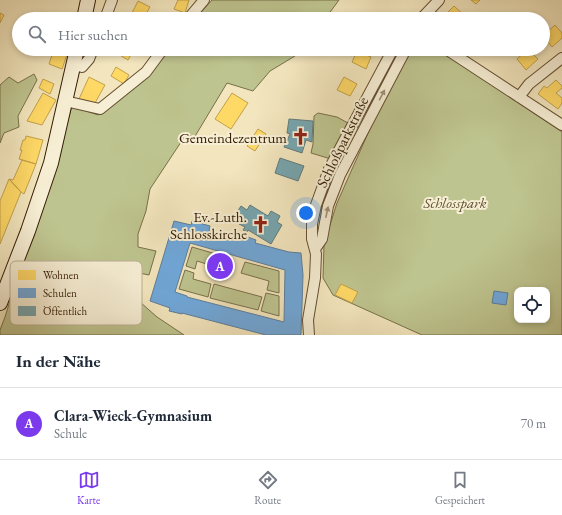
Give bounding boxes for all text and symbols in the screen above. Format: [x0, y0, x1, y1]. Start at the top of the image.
search box [12, 12, 550, 56]
icon: search [26, 23, 48, 45]
text: Hier suchen [58, 25, 128, 44]
one-way arrow [378, 89, 385, 101]
street label: Schloßparkstraße [312, 93, 372, 191]
church icon: Gemeindezentrum [290, 127, 310, 147]
place label: Gemeindezentrum [179, 128, 287, 147]
park label: Schlosspark [423, 193, 487, 212]
your location [296, 203, 316, 223]
one-way arrow [325, 206, 331, 219]
place label: Ev.-Luth. Schlosskirche [170, 207, 247, 243]
church icon: Ev.-Luth. Schlosskirche [250, 215, 270, 235]
pin: A [207, 251, 233, 281]
legend [10, 261, 142, 325]
text: Wohnen [43, 268, 79, 282]
text: Schulen [43, 286, 77, 300]
map controls [514, 287, 550, 323]
button: locate [514, 287, 550, 323]
text: Öffentlich [43, 304, 87, 318]
text: In der Nähe [16, 350, 101, 372]
text: Clara-Wieck-Gymnasium [54, 406, 212, 425]
text: A [24, 415, 34, 432]
text: 70 m [521, 415, 546, 432]
text: Schule [54, 425, 87, 442]
tab: Karte [77, 469, 100, 507]
tab: Route [254, 469, 281, 507]
tab: Gespeichert [435, 469, 485, 507]

